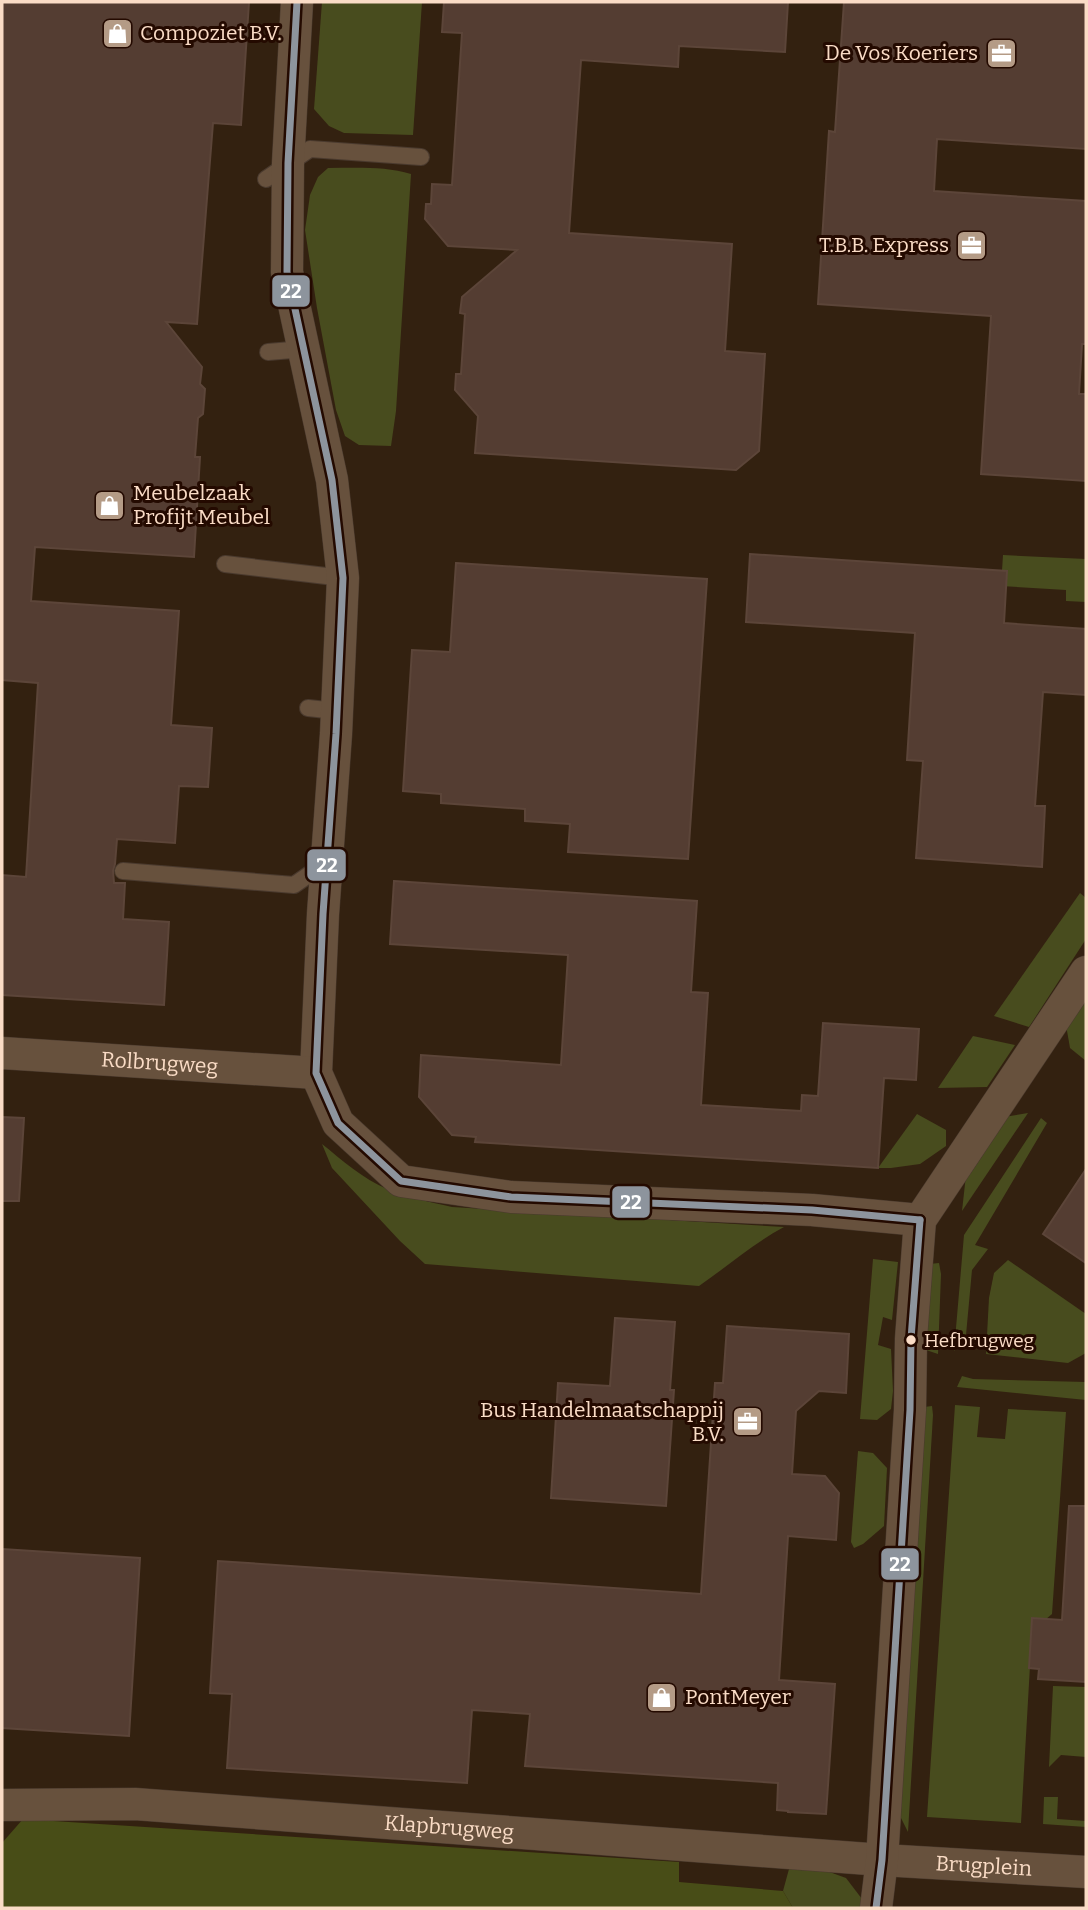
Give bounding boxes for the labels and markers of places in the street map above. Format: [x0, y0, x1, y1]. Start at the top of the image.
shop icon: Compoziet B.V. [100, 16, 134, 50]
place label: Compoziet B.V. [140, 20, 282, 46]
office icon: De Vos Koeriers [984, 36, 1018, 70]
place label: De Vos Koeriers [825, 40, 978, 66]
office icon: T.B.B. Express [955, 228, 989, 262]
place label: T.B.B. Express [819, 232, 949, 258]
place label: Meubelzaak Profijt Meubel [133, 480, 270, 530]
shop icon: Meubelzaak Profijt Meubel [93, 488, 127, 522]
place label: Hefbrugweg [924, 1329, 1035, 1352]
marker: Hefbrugweg [904, 1333, 918, 1347]
place label: Bus Handelmaatschappij B.V. [480, 1397, 724, 1447]
office icon: Bus Handelmaatschappij B.V. [730, 1405, 764, 1439]
shop icon: PontMeyer [645, 1680, 679, 1714]
place label: PontMeyer [685, 1684, 791, 1710]

